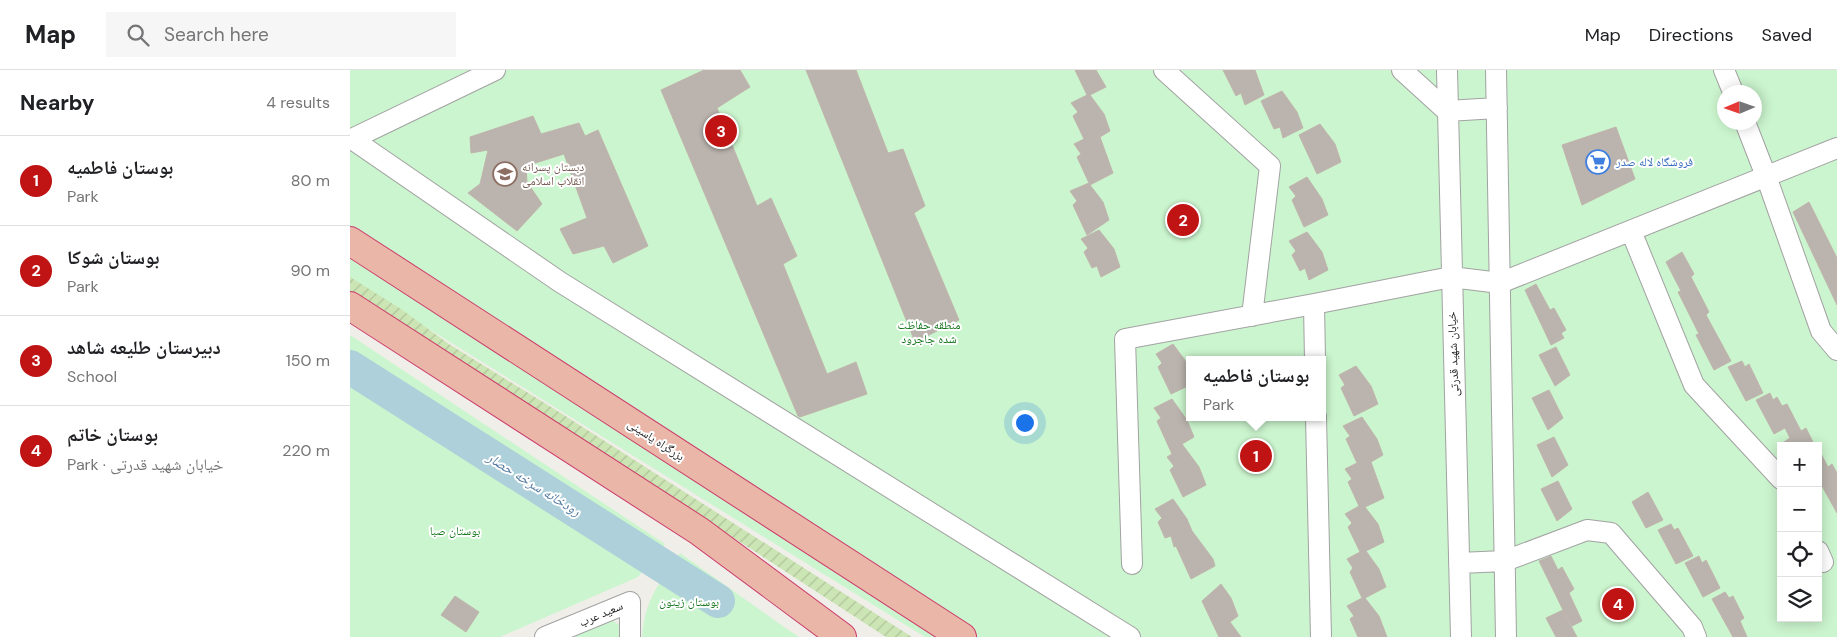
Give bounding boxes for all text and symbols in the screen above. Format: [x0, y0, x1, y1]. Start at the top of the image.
search box [106, 12, 456, 57]
text: Map [25, 19, 76, 50]
icon: search [124, 21, 152, 49]
text: Search here [164, 22, 269, 47]
text: Map [1585, 23, 1621, 47]
text: Directions [1649, 23, 1734, 47]
text: Saved [1762, 23, 1812, 47]
north arrow [1717, 85, 1762, 130]
text: Nearby [20, 89, 94, 117]
text: 4 results [266, 92, 330, 113]
pin: 3 [705, 112, 737, 150]
supermarket icon: فروشگاه لاله صدر [1585, 149, 1611, 175]
place label: فروشگاه لاله صدر [1615, 154, 1693, 170]
text: بوستان فاطمیه [67, 155, 173, 180]
place label: دبستان پسرانه انقلاب اسلامی [522, 159, 585, 189]
school or university icon: دبستان پسرانه انقلاب اسلامی [492, 161, 518, 187]
text: 1 [33, 170, 39, 191]
text: 80 m [291, 170, 330, 191]
text: Park [67, 186, 99, 207]
pin: 2 [1167, 201, 1199, 239]
text: بوستان شوکا [67, 245, 160, 270]
text: 2 [31, 260, 41, 281]
text: 90 m [290, 260, 330, 281]
text: Park [67, 276, 99, 297]
street label: خیابان شهید قدرتی [1444, 311, 1462, 397]
park label: منطقه حفاظت شده جاجرود [898, 317, 960, 347]
text: دبیرستان طلیعه شاهد [67, 335, 221, 360]
text: 3 [31, 350, 41, 371]
text: 150 m [286, 350, 330, 371]
popup [1186, 356, 1326, 421]
text: بوستان فاطمیه [1203, 363, 1309, 388]
text: School [67, 366, 117, 387]
text: Park [1203, 394, 1234, 415]
your location [1012, 410, 1038, 436]
street label: بزرگراه یاسینی [625, 416, 687, 464]
text: بوستان خاتم [67, 422, 158, 447]
pin: 1 [1240, 437, 1272, 475]
text: 4 [31, 440, 41, 461]
text: 220 m [282, 440, 330, 461]
map controls [1777, 442, 1822, 622]
button: + [1777, 442, 1822, 487]
water label: رودخانه سرخه حصار [483, 447, 585, 520]
text: Park · خیابان شهید قدرتی [67, 454, 224, 475]
button: − [1777, 487, 1822, 532]
park label: بوستان صبا [430, 523, 480, 539]
button: locate [1777, 532, 1822, 577]
button: layers [1777, 577, 1822, 622]
pin: 4 [1602, 585, 1634, 623]
park label: بوستان زیتون [659, 594, 719, 610]
street label: سعید عرب [577, 598, 625, 630]

